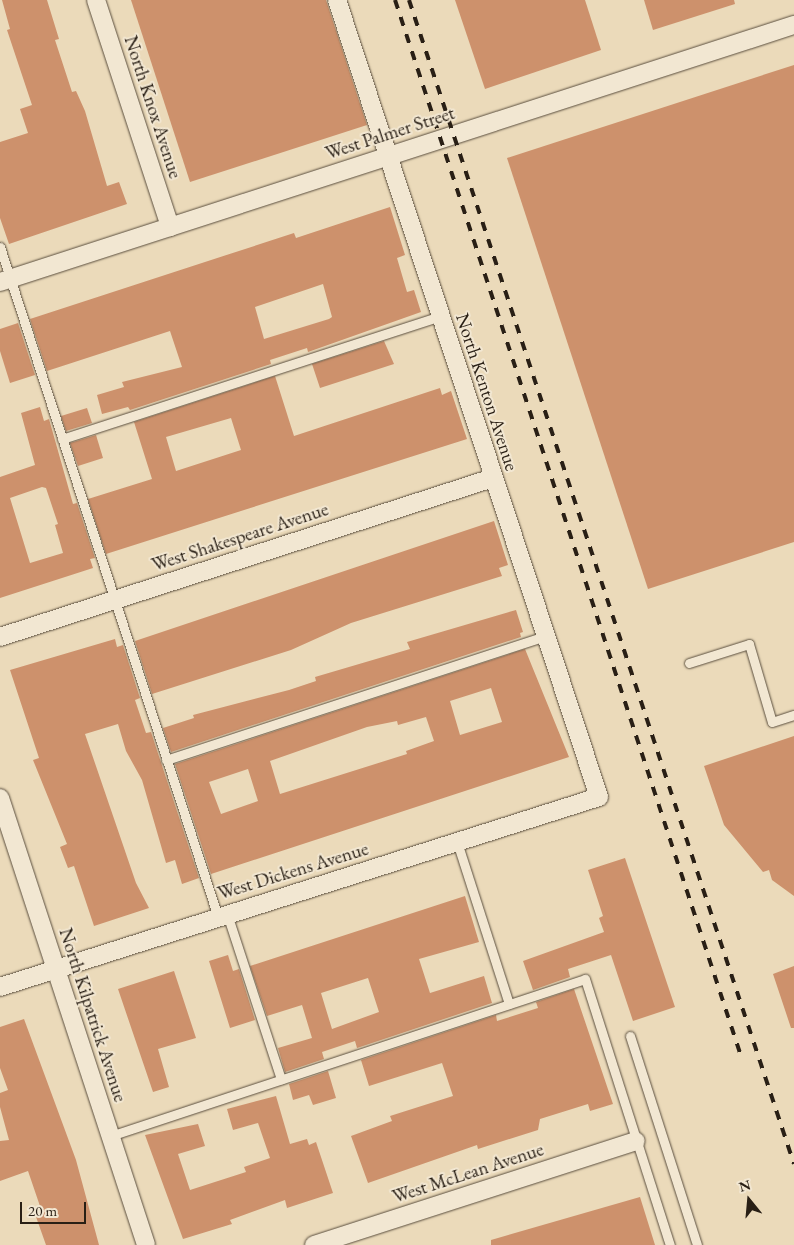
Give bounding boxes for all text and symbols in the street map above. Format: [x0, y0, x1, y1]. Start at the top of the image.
street label: North Knox Avenue [119, 33, 187, 181]
street label: West Palmer Street [322, 101, 458, 165]
street label: North Kenton Avenue [451, 310, 523, 474]
street label: West Shakespeare Avenue [149, 498, 331, 576]
street label: West Dickens Avenue [215, 837, 371, 905]
street label: North Kilpatrick Avenue [54, 925, 132, 1105]
street label: West McLean Avenue [389, 1138, 547, 1208]
north arrow [724, 1175, 774, 1225]
text: N [737, 1175, 753, 1196]
scale bar [22, 1192, 89, 1224]
text: 20 m [28, 1201, 57, 1220]

